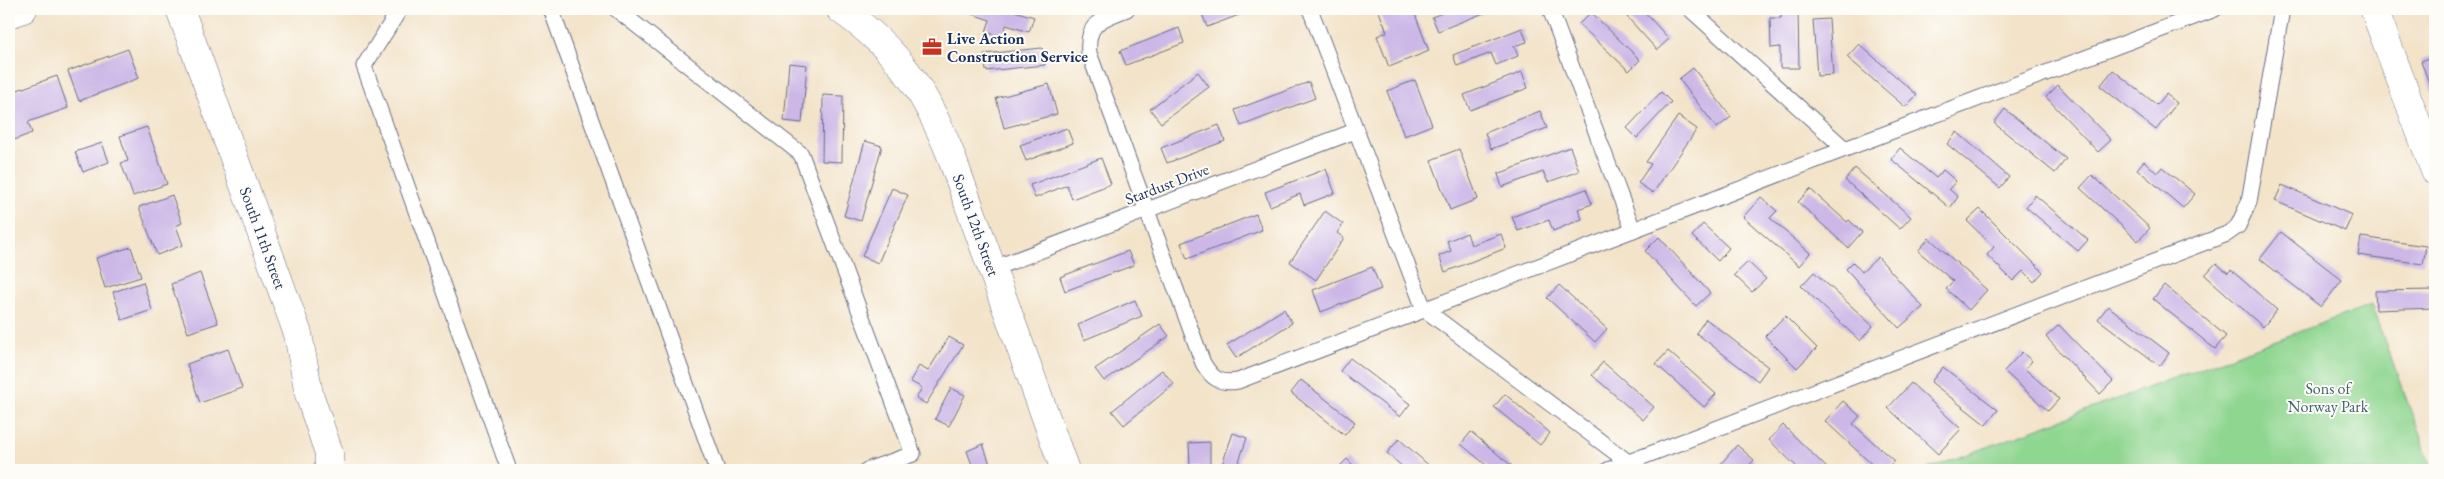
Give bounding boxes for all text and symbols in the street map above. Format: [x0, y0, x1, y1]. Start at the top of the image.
place label: Live Action Construction Service [947, 28, 1088, 67]
office icon: Live Action Construction Service [921, 36, 943, 58]
street label: Stardust Drive [1122, 158, 1212, 210]
street label: South 12th Street [948, 171, 1004, 279]
street label: South 11th Street [235, 184, 291, 292]
park label: Sons of Norway Park [2288, 378, 2369, 417]

